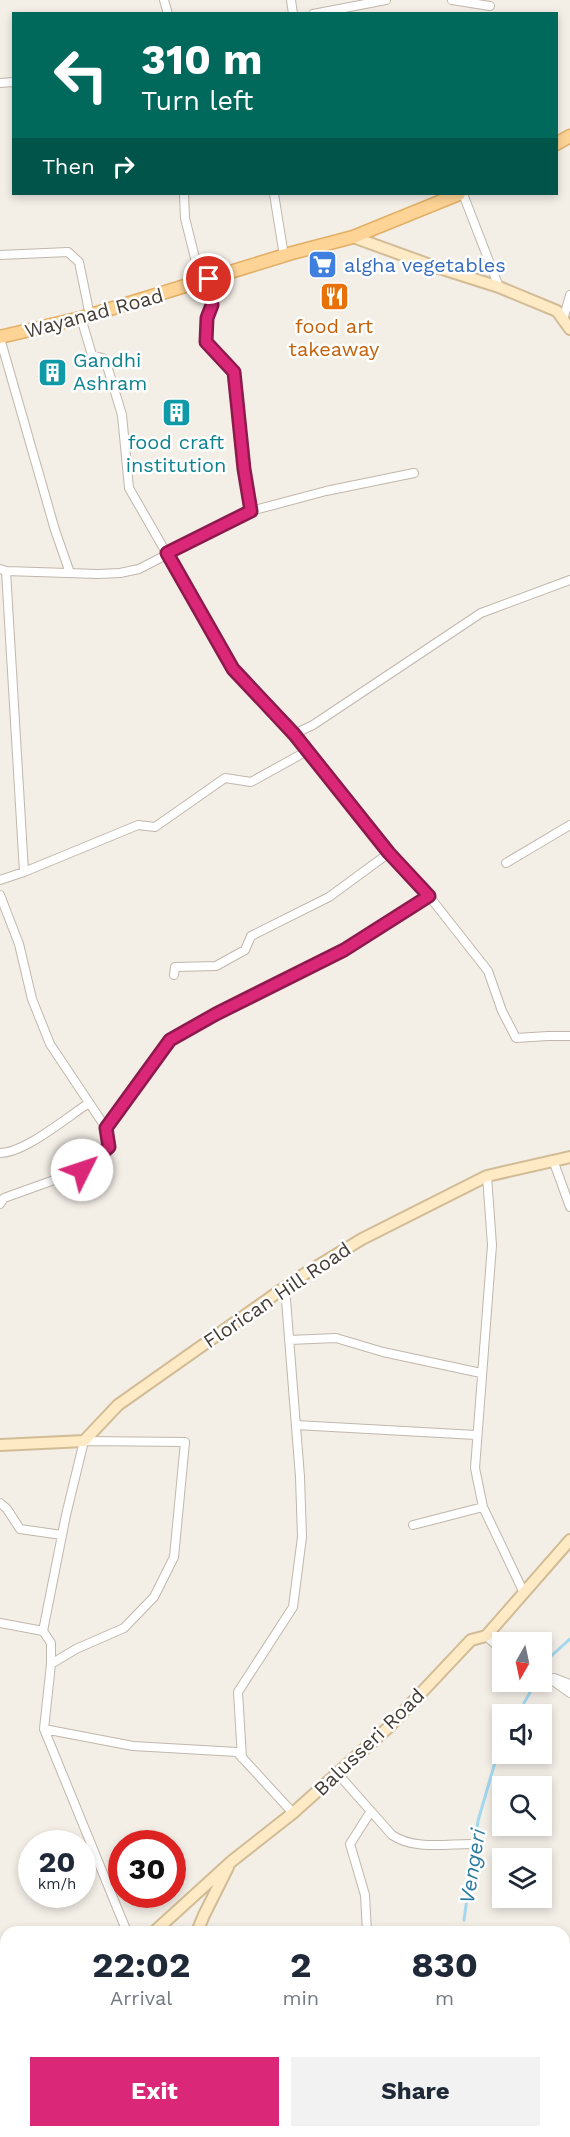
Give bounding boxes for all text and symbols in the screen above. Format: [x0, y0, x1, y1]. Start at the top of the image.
text: 310 m [141, 35, 263, 84]
icon: left [42, 36, 120, 114]
text: Turn left [141, 85, 253, 117]
icon: right [107, 150, 140, 183]
text: Then [42, 154, 95, 179]
supermarket icon: algha vegetables [307, 249, 339, 281]
pin [183, 253, 234, 304]
place label: algha vegetables [344, 253, 506, 277]
icon: arrive [192, 262, 225, 295]
restaurant icon: food art takeaway [318, 280, 350, 312]
street label: Wayanad Road [22, 283, 166, 343]
place label: food art takeaway [289, 314, 380, 361]
place label: Gandhi Ashram [73, 348, 147, 395]
building icon: Gandhi Ashram [36, 356, 68, 388]
building icon: food craft institution [160, 396, 192, 428]
place label: food craft institution [126, 430, 226, 477]
position arrow [50, 1138, 114, 1202]
street label: Florican Hill Road [199, 1237, 355, 1353]
north arrow [492, 1632, 552, 1692]
map controls [492, 1632, 552, 1908]
street label: Balusseri Road [309, 1683, 429, 1801]
button: sound [492, 1704, 552, 1764]
button: search [492, 1776, 552, 1836]
water label: Vengeri [454, 1826, 490, 1905]
speed limit sign: 30 [108, 1830, 186, 1908]
text: 20 [38, 1844, 76, 1879]
button: layers [492, 1848, 552, 1908]
text: km/h [38, 1875, 76, 1893]
text: 22:02 [92, 1944, 190, 1986]
text: 2 [290, 1944, 312, 1986]
text: 830 [411, 1944, 478, 1986]
text: Arrival [110, 1986, 172, 2010]
text: min [282, 1986, 319, 2010]
text: m [435, 1986, 454, 2010]
button: Exit [30, 2057, 279, 2126]
button: Share [291, 2057, 540, 2126]

